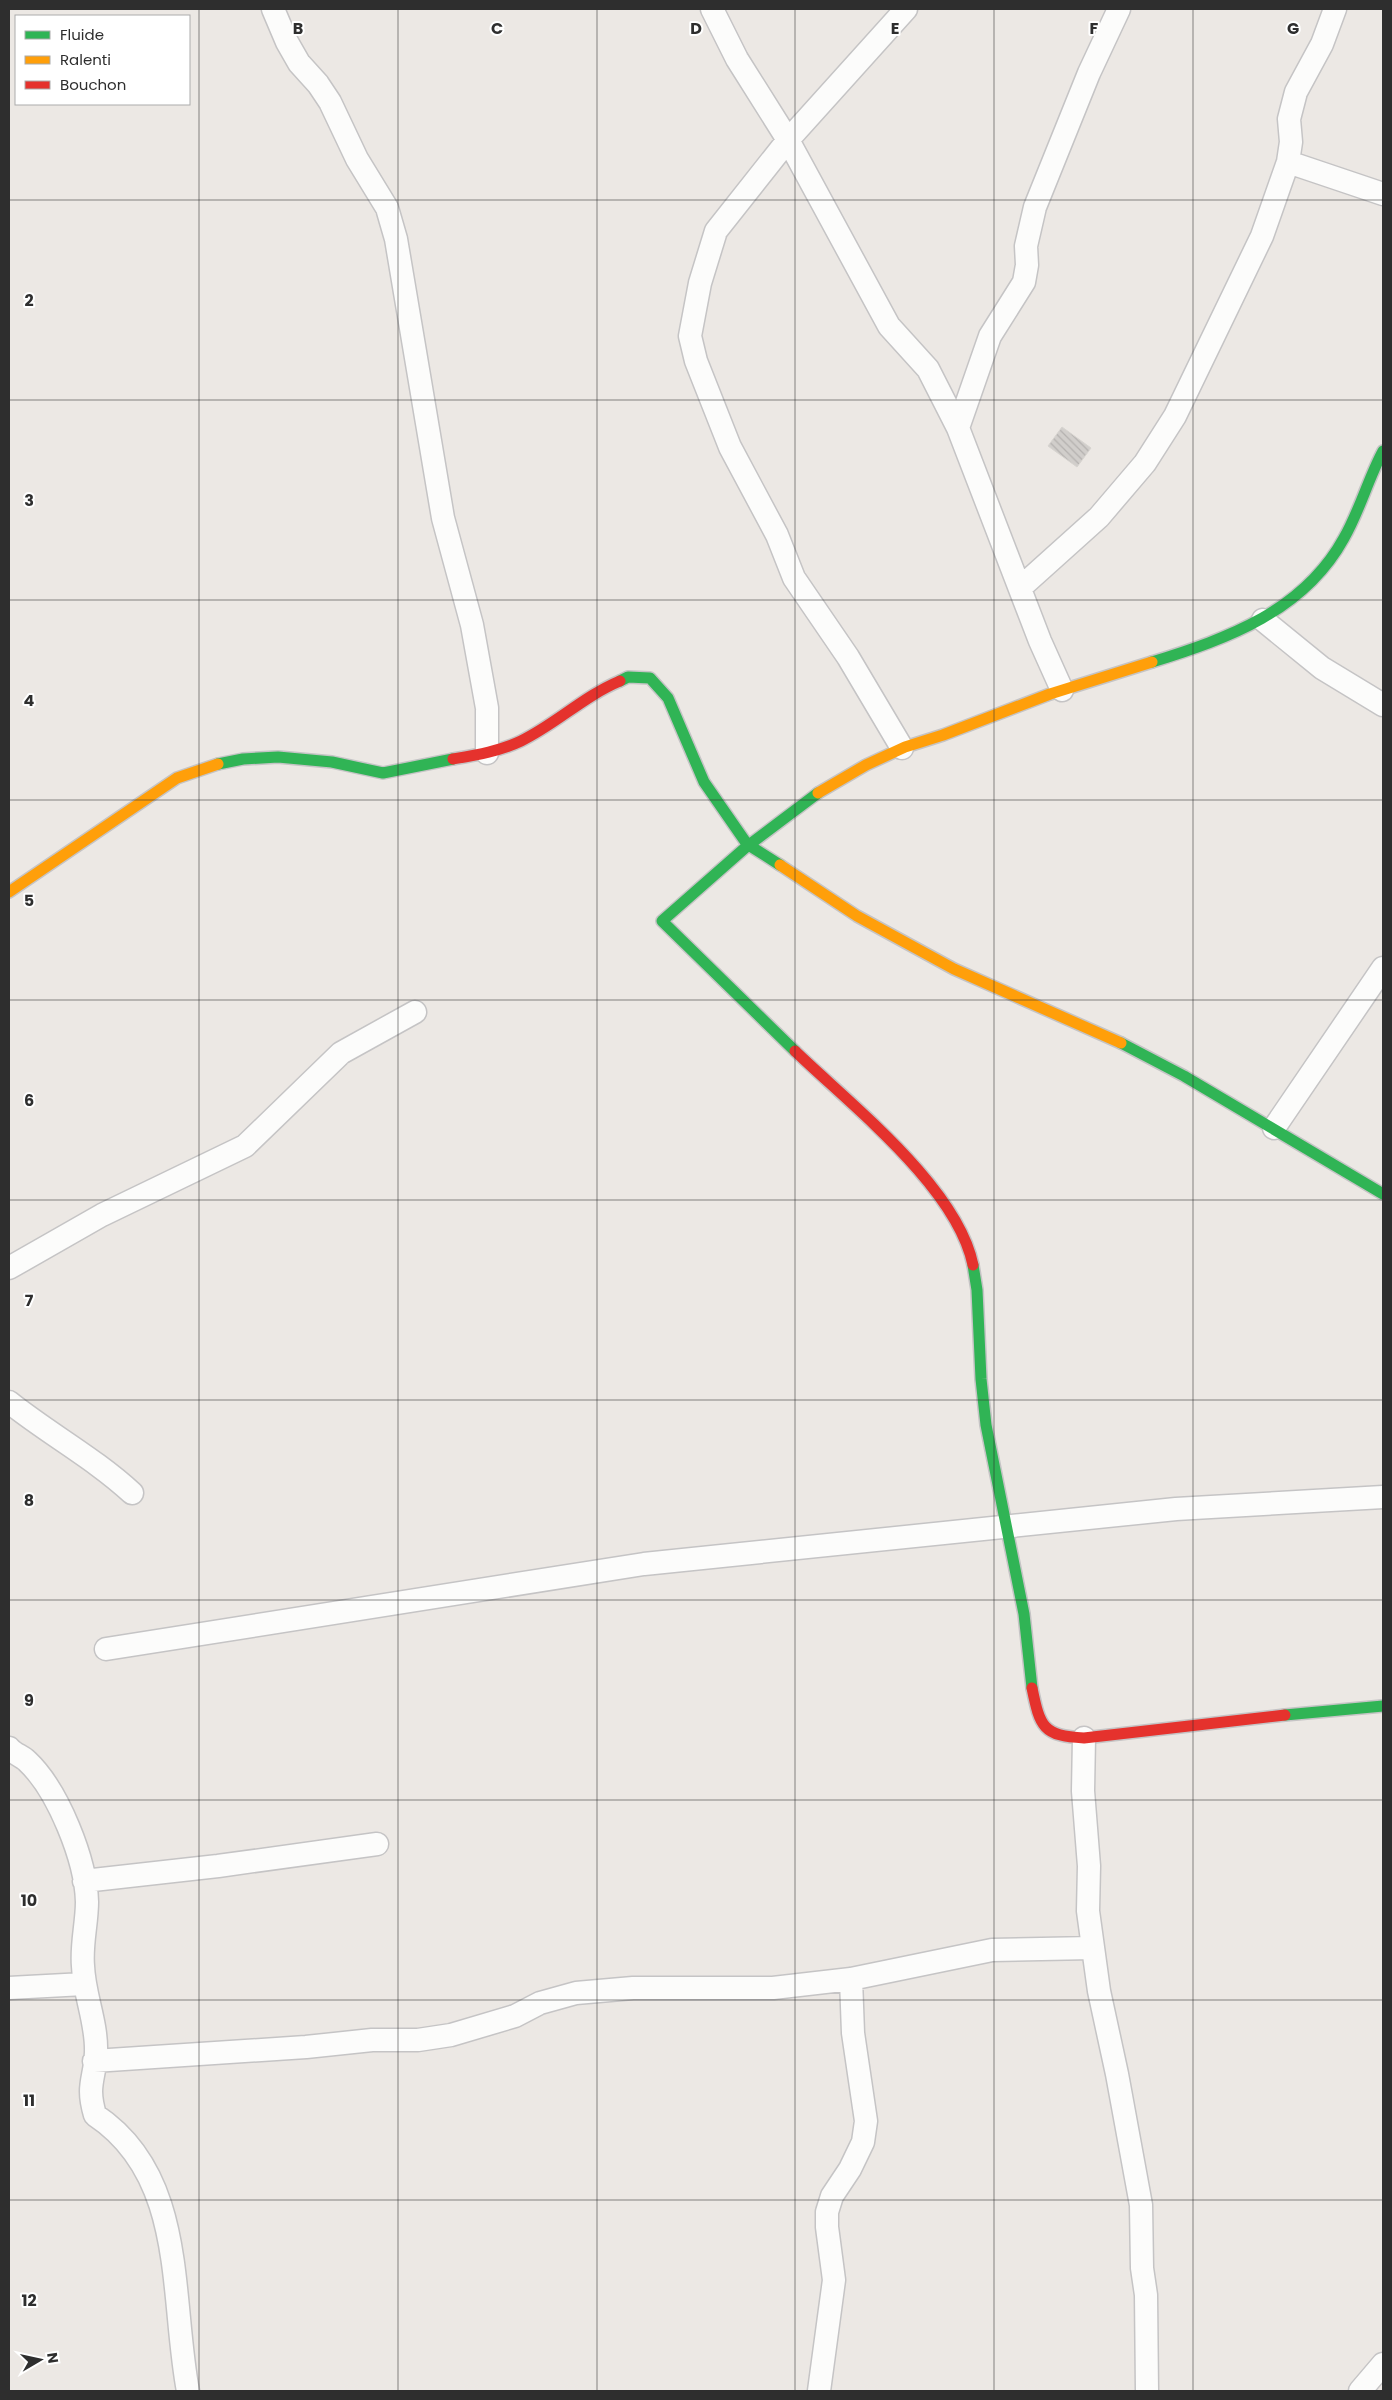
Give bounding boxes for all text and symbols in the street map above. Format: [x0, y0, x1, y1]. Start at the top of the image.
legend [15, 15, 190, 105]
text: B [293, 17, 303, 40]
text: C [491, 17, 503, 40]
text: D [690, 17, 702, 40]
text: E [891, 17, 899, 40]
text: F [1090, 17, 1099, 40]
text: G [1287, 17, 1299, 40]
text: Fluide [60, 24, 104, 45]
text: Ralenti [60, 49, 111, 70]
text: Bouchon [60, 74, 126, 95]
text: 2 [24, 289, 34, 312]
text: 3 [24, 489, 34, 512]
text: 4 [24, 689, 35, 712]
text: 5 [24, 889, 34, 912]
text: 6 [24, 1089, 34, 1112]
text: 7 [25, 1289, 34, 1312]
text: 8 [24, 1489, 34, 1512]
text: 9 [24, 1689, 34, 1712]
text: 10 [21, 1889, 37, 1912]
text: 11 [23, 2089, 35, 2112]
text: 12 [21, 2289, 37, 2312]
north arrow [15, 2335, 65, 2385]
text: N [42, 2351, 64, 2365]

